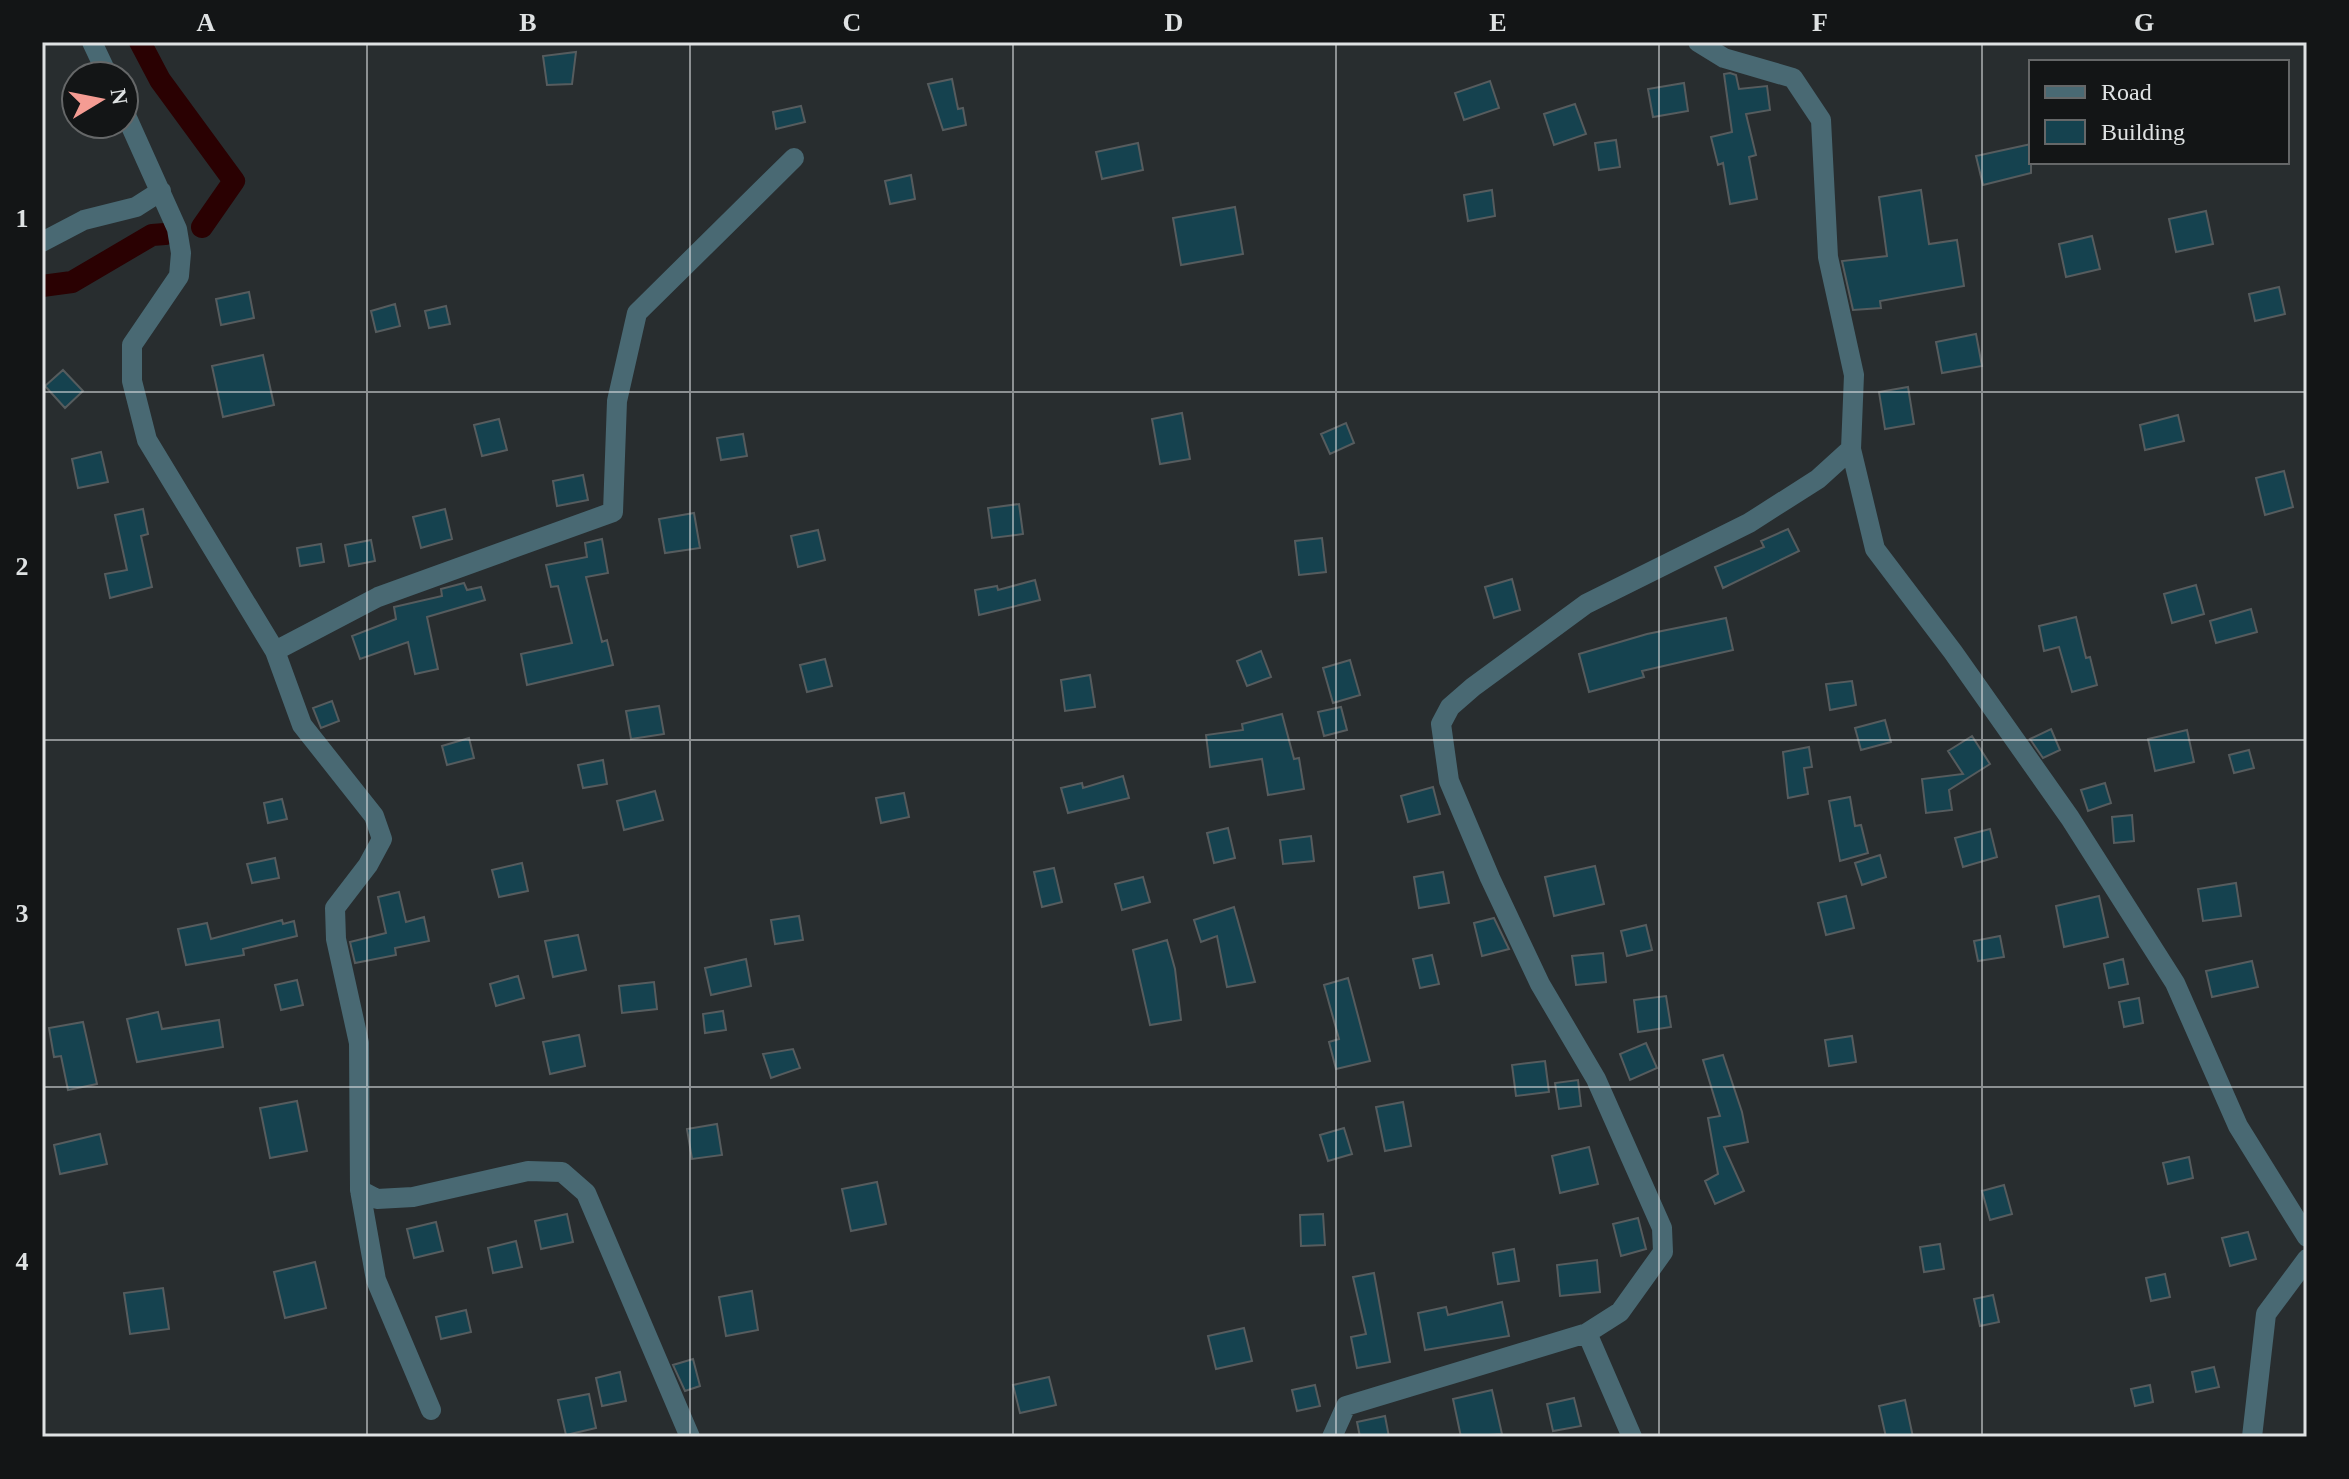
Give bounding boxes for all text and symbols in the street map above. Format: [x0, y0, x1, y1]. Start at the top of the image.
text: A [197, 8, 216, 37]
text: B [519, 8, 537, 37]
text: C [843, 8, 861, 37]
text: D [1165, 8, 1183, 37]
text: E [1489, 8, 1507, 37]
text: F [1812, 8, 1828, 37]
text: G [2134, 8, 2154, 37]
north arrow [60, 60, 140, 140]
legend [2029, 60, 2289, 164]
text: Road [2101, 79, 2152, 105]
text: N [106, 87, 133, 107]
text: Building [2101, 119, 2185, 145]
text: 1 [16, 204, 29, 233]
text: 2 [16, 552, 29, 581]
text: 3 [16, 899, 29, 928]
text: 4 [16, 1247, 29, 1276]

